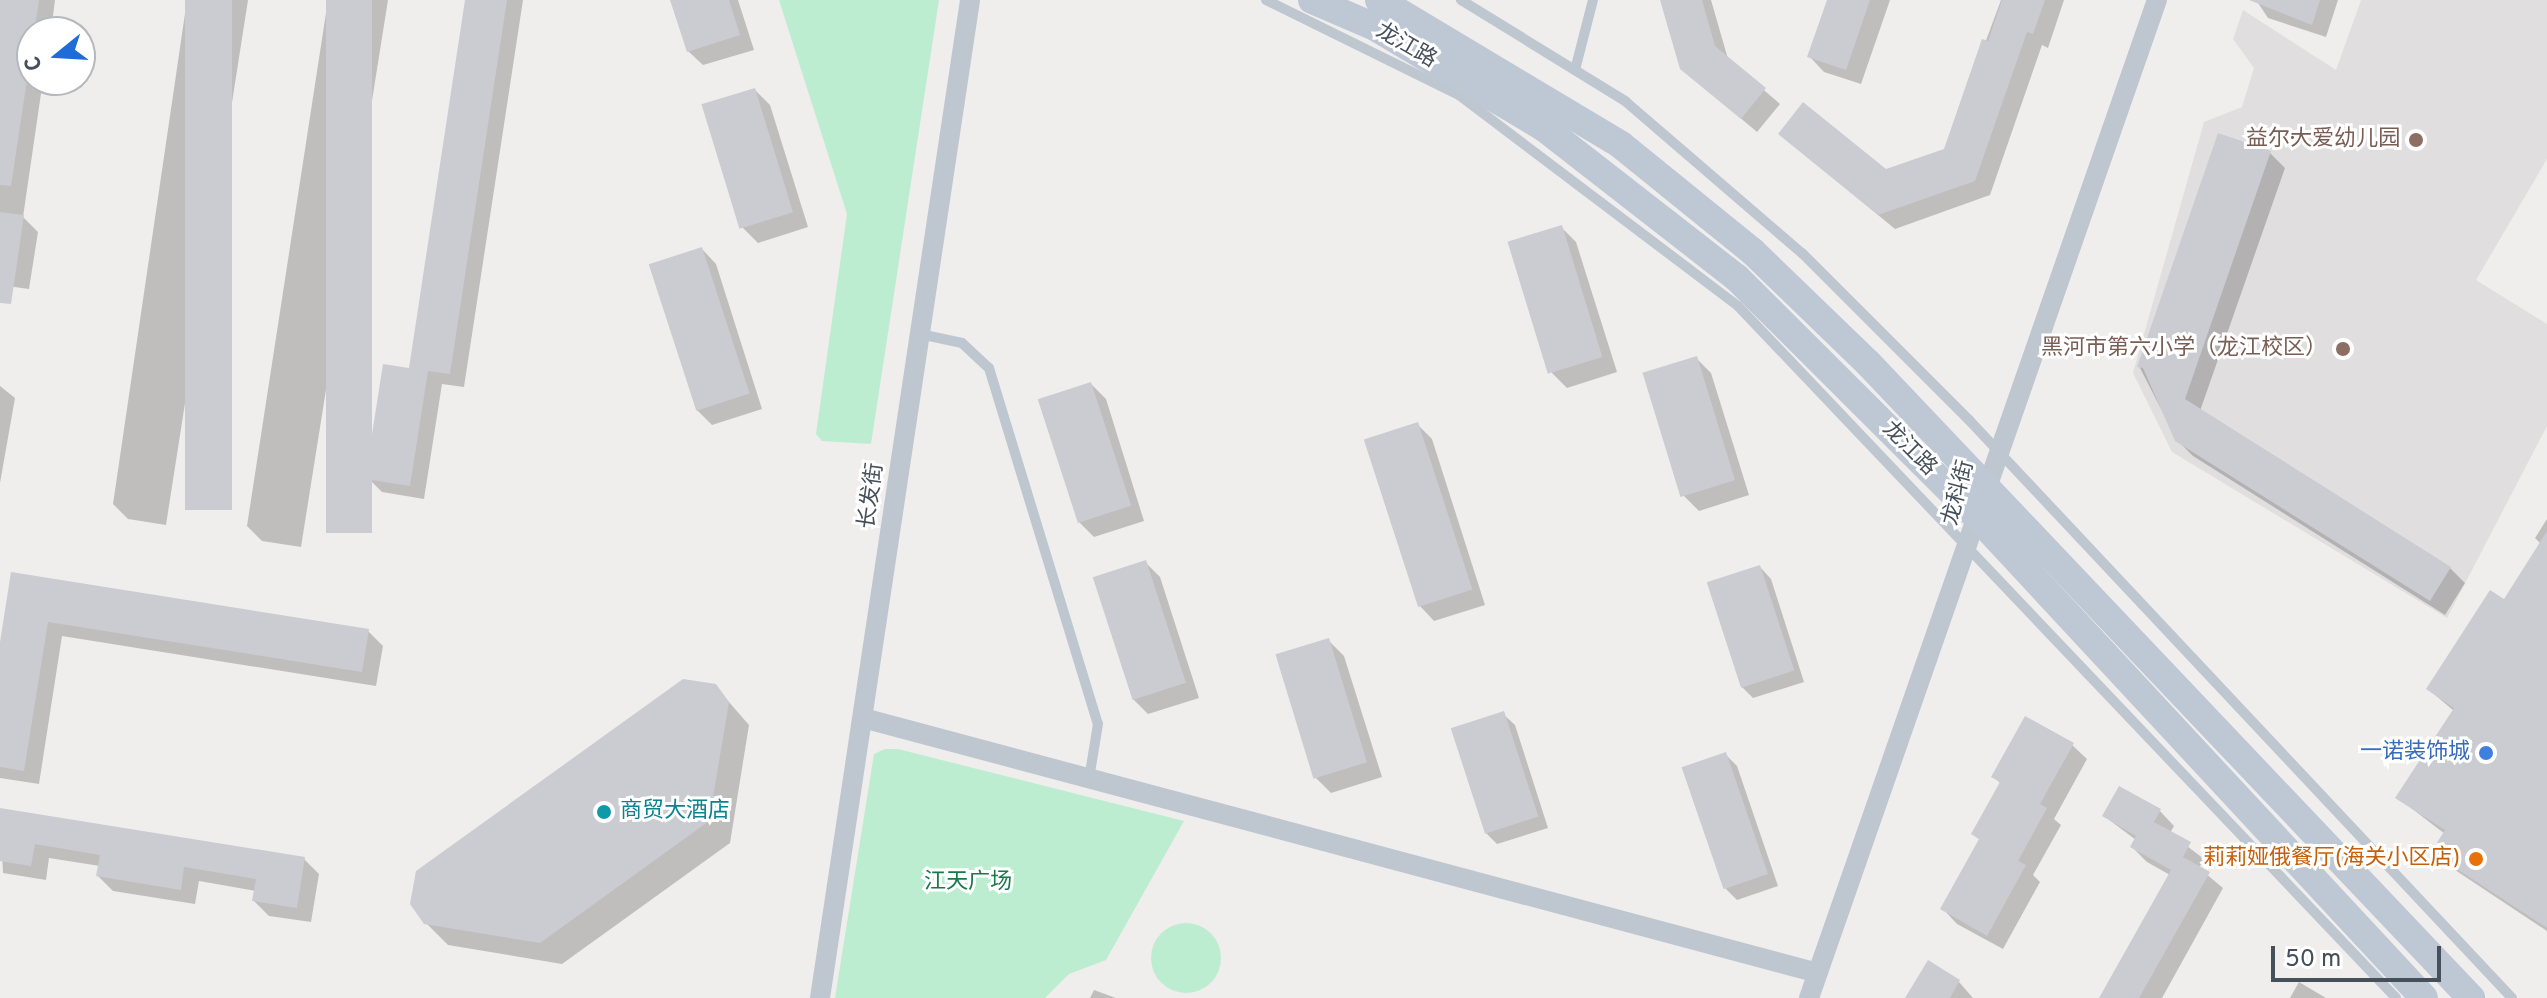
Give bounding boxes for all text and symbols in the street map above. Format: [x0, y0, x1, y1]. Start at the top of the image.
north arrow [16, 16, 96, 96]
street label: 龙江路 [1371, 18, 1441, 74]
text: С [20, 52, 50, 74]
place label: 益尔·大爱幼儿园 [2246, 127, 2400, 153]
marker: 益尔·大爱幼儿园 [2407, 131, 2425, 149]
place label: 黑河市第六小学（龙江校区） [2041, 336, 2327, 362]
marker: 黑河市第六小学（龙江校区） [2334, 340, 2352, 358]
street label: 龙江路 [1876, 416, 1942, 482]
street label: 龙科街 [1938, 458, 1980, 528]
street label: 长发街 [854, 461, 890, 531]
place label: 一诺装饰城 [2360, 740, 2470, 766]
marker: 一诺装饰城 [2477, 744, 2495, 762]
place label: 商贸大酒店 [620, 799, 730, 825]
marker: 商贸大酒店 [595, 803, 613, 821]
place label: 莉莉娅俄餐厅(海关小区店) [2203, 846, 2460, 872]
marker: 莉莉娅俄餐厅(海关小区店) [2467, 850, 2485, 868]
park label: 江天广场 [924, 870, 1012, 896]
scale bar [2275, 930, 2445, 980]
text: 50 m [2285, 945, 2341, 975]

